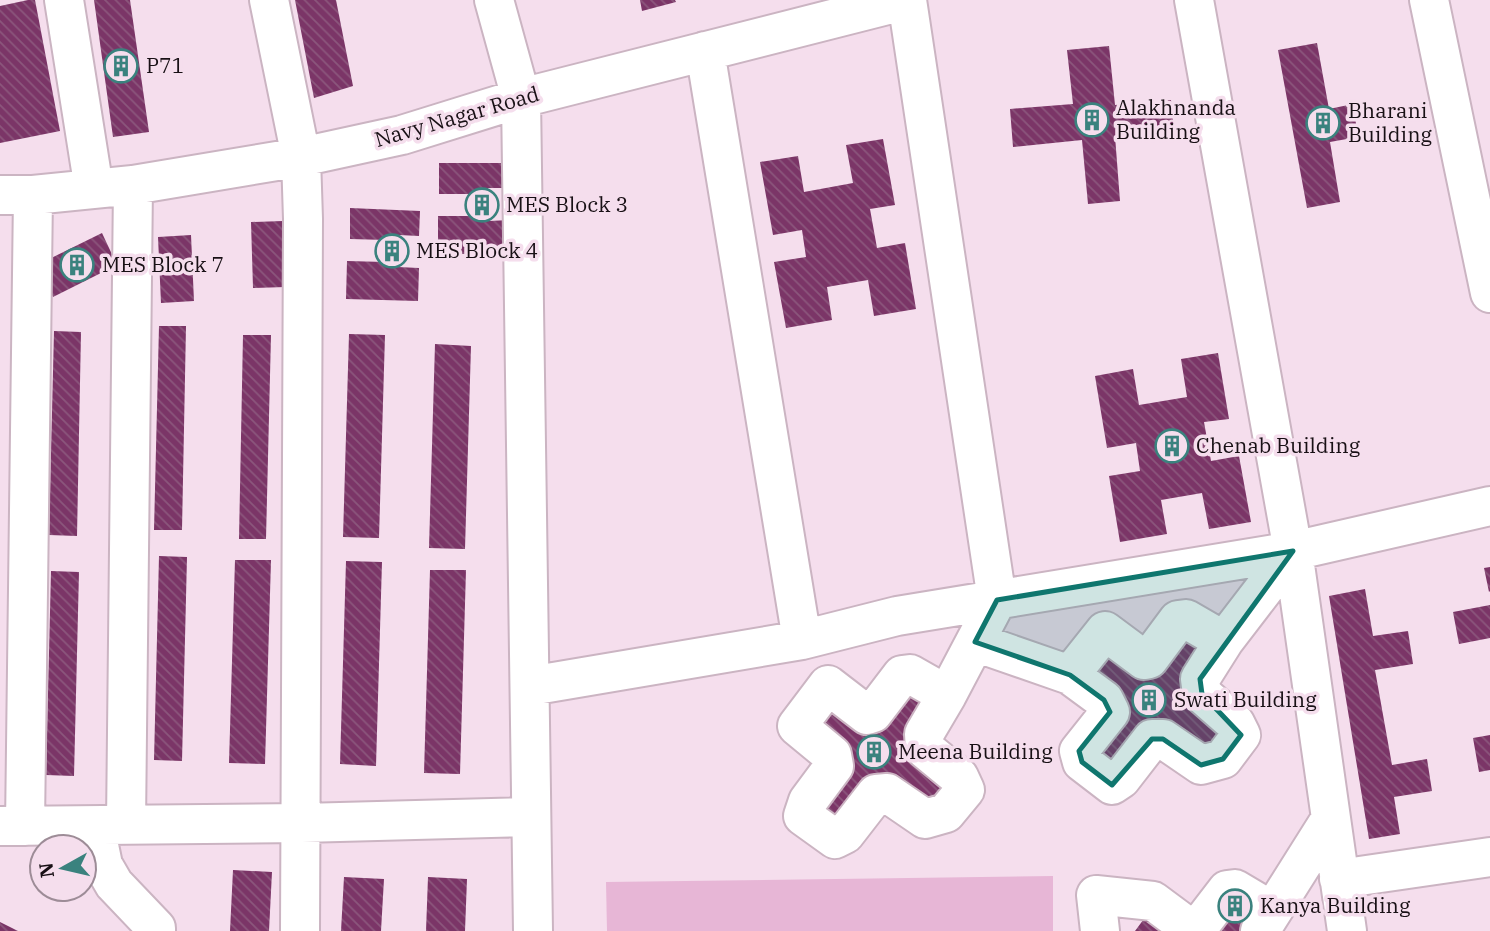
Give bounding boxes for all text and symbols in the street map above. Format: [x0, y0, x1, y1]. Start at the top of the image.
building icon: P71 [102, 47, 140, 85]
place label: P71 [146, 51, 184, 79]
street label: Navy Nagar Road [371, 79, 542, 153]
place label: Alakhnanda Building [1116, 93, 1236, 145]
place label: Bharani Building [1348, 96, 1433, 148]
building icon: Alakhnanda Building [1073, 101, 1111, 139]
building icon: Bharani Building [1304, 104, 1342, 142]
building icon: MES Block 3 [463, 186, 501, 224]
place label: MES Block 3 [506, 190, 628, 218]
building icon: MES Block 4 [373, 232, 411, 270]
place label: MES Block 4 [416, 236, 538, 264]
building icon: MES Block 7 [58, 246, 96, 284]
place label: MES Block 7 [102, 250, 224, 278]
building icon: Chenab Building [1153, 427, 1191, 465]
place label: Chenab Building [1196, 431, 1361, 459]
building icon: Swati Building [1130, 681, 1168, 719]
place label: Swati Building [1174, 685, 1317, 713]
building icon: Meena Building [855, 733, 893, 771]
place label: Meena Building [898, 737, 1053, 765]
north arrow [28, 833, 98, 903]
text: N [33, 861, 59, 879]
building icon: Kanya Building [1216, 887, 1254, 925]
place label: Kanya Building [1260, 891, 1411, 919]

